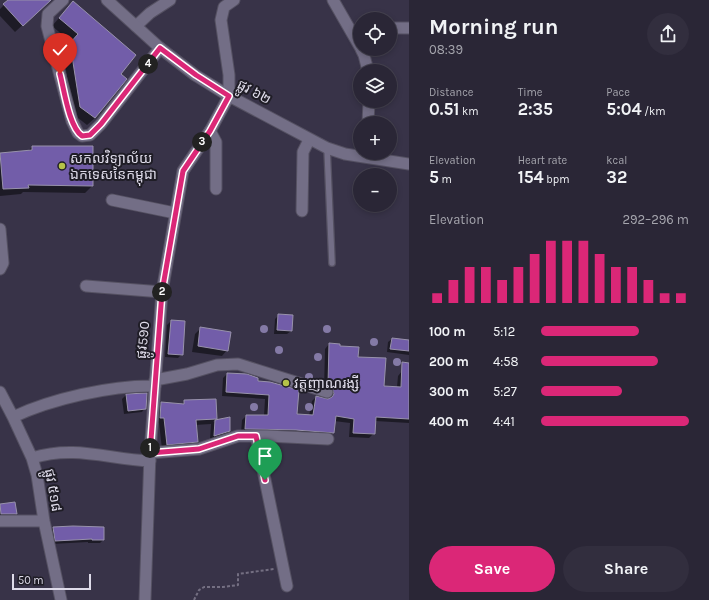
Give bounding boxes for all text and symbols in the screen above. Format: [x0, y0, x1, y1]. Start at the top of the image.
map controls [353, 12, 397, 212]
button: locate [353, 12, 397, 56]
button: share [647, 13, 689, 55]
text: Morning run [429, 14, 558, 40]
pin [43, 33, 77, 74]
icon: check [49, 39, 71, 61]
text: 08:39 [429, 42, 463, 57]
pin: 4 [138, 54, 158, 74]
text: 4 [145, 57, 151, 70]
button: layers [353, 64, 397, 108]
street label: ផ្លូវ ៦២ [233, 76, 274, 111]
text: Distance [429, 86, 473, 99]
text: Time [518, 86, 542, 99]
text: Pace [606, 86, 630, 99]
text: 0.51 [429, 99, 459, 119]
text: 2:35 [518, 99, 553, 119]
text: 5:04 [606, 99, 642, 119]
text: km [459, 105, 478, 118]
text: /km [642, 105, 666, 118]
button: + [353, 116, 397, 160]
pin: 3 [192, 132, 212, 152]
text: 3 [199, 135, 205, 148]
place label: សកលវិទ្យាល័យ ឯកទេសនៃកម្ពុជា [70, 149, 157, 186]
text: Elevation [429, 154, 476, 167]
text: Heart rate [518, 154, 567, 167]
text: kcal [606, 154, 627, 167]
marker: សកលវិទ្យាល័យ ឯកទេសនៃកម្ពុជា [57, 161, 67, 171]
text: 5 [429, 167, 439, 187]
text: 154 [518, 167, 544, 187]
text: 32 [606, 167, 627, 187]
button: − [353, 168, 397, 212]
text: m [439, 173, 452, 186]
text: bpm [544, 173, 570, 186]
text: Elevation [429, 212, 484, 227]
text: 292–296 m [622, 212, 689, 227]
pin: 2 [152, 282, 172, 302]
text: 2 [159, 285, 165, 298]
street label: ផ្លូវ590 [133, 320, 156, 360]
text: 100 m [429, 324, 466, 339]
text: 5:12 [493, 324, 515, 339]
text: 200 m [429, 354, 469, 369]
text: 4:58 [493, 354, 519, 369]
place label: វត្តញាណរង្សី [294, 374, 359, 392]
marker: វត្តញាណរង្សី [281, 378, 291, 388]
text: 300 m [429, 384, 469, 399]
text: 5:27 [493, 384, 517, 399]
text: 400 m [429, 414, 469, 429]
text: 4:41 [493, 414, 515, 429]
pin: 1 [140, 438, 160, 458]
pin [248, 439, 282, 480]
text: 1 [148, 441, 152, 454]
icon: arrive [254, 445, 276, 467]
street label: ផ្លូវ ៥១៨ [38, 467, 65, 513]
button: Save [429, 546, 555, 592]
button: Share [563, 546, 689, 592]
scale bar [12, 572, 91, 591]
text: 50 m [18, 574, 44, 587]

